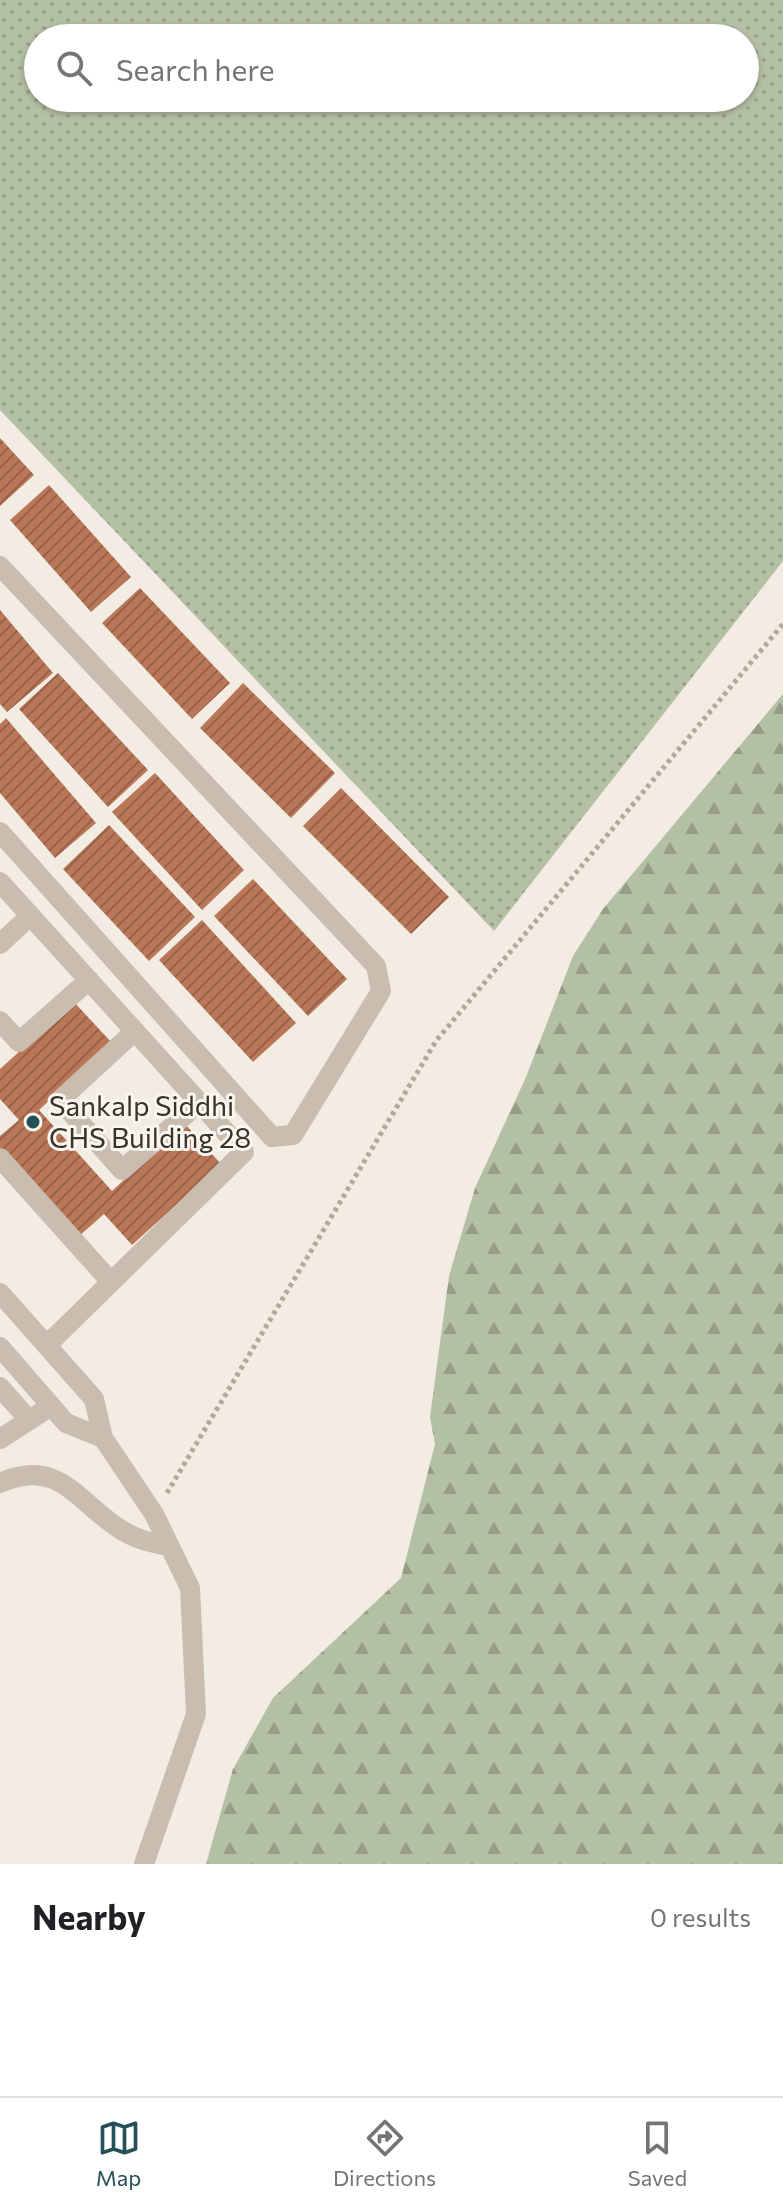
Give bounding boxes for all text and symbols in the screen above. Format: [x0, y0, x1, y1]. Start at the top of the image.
search box [24, 24, 759, 112]
icon: search [52, 46, 96, 90]
text: Search here [116, 50, 275, 87]
place label: Sankalp Siddhi CHS Building 28 [49, 1088, 251, 1154]
marker: Sankalp Siddhi CHS Building 28 [24, 1113, 42, 1131]
text: Nearby [32, 1895, 146, 1937]
text: 0 results [650, 1901, 751, 1932]
tab: Map [96, 2116, 141, 2191]
tab: Directions [333, 2116, 436, 2191]
tab: Saved [628, 2116, 687, 2191]

